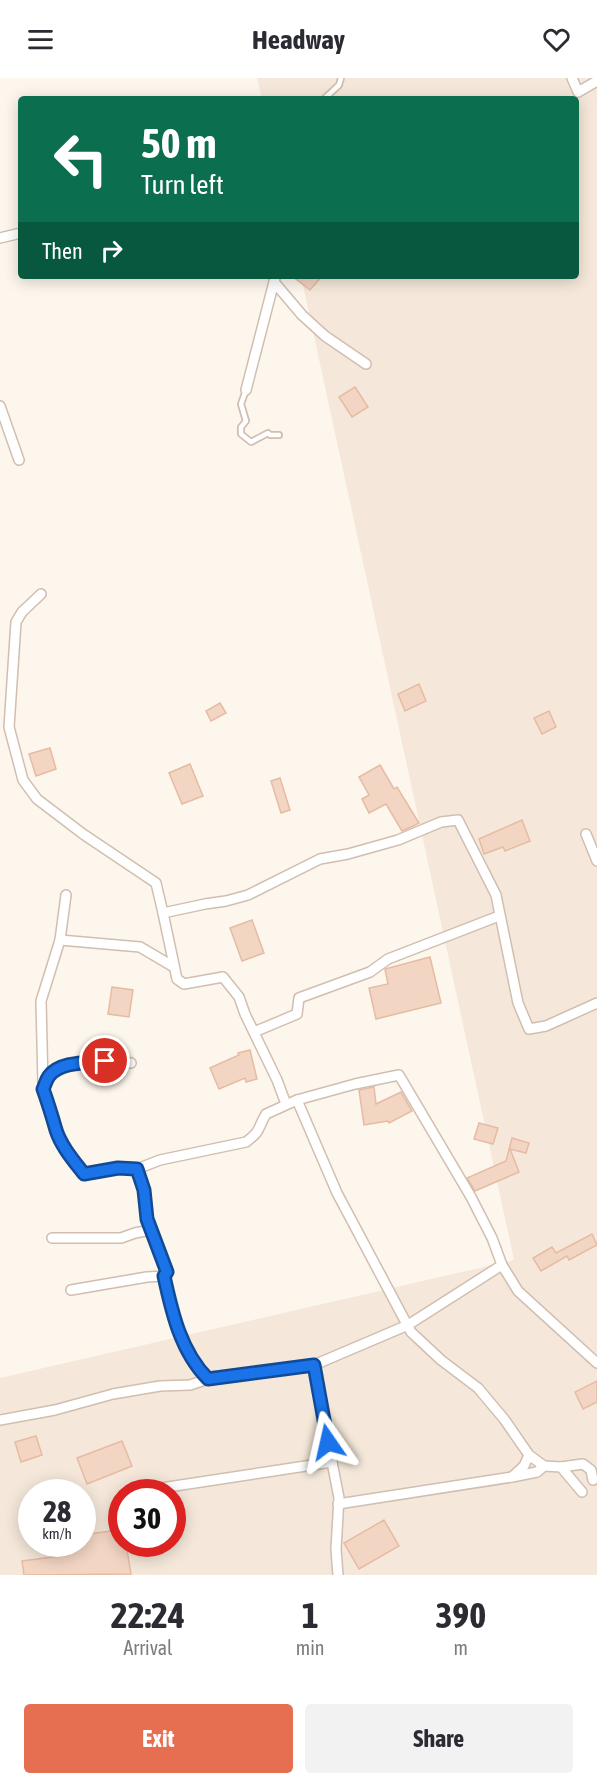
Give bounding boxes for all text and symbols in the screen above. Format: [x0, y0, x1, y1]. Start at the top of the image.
icon: menu [24, 23, 57, 56]
icon: heart [540, 23, 573, 56]
text: Headway [252, 24, 345, 55]
text: 50 m [141, 119, 216, 167]
icon: left [42, 120, 120, 198]
text: Turn left [141, 169, 224, 200]
icon: right [95, 234, 128, 267]
text: Then [42, 238, 83, 264]
pin [79, 1035, 130, 1086]
icon: arrive [88, 1044, 121, 1077]
position arrow [296, 1410, 360, 1474]
speed limit sign: 30 [108, 1479, 186, 1557]
text: 28 [43, 1494, 71, 1528]
text: km/h [42, 1525, 72, 1542]
text: 22:24 [111, 1594, 185, 1636]
text: 1 [302, 1594, 319, 1636]
text: 390 [435, 1594, 486, 1636]
text: Arrival [123, 1636, 172, 1659]
text: min [296, 1636, 325, 1659]
text: m [454, 1636, 468, 1659]
button: Exit [24, 1704, 293, 1773]
button: Share [305, 1704, 573, 1773]

